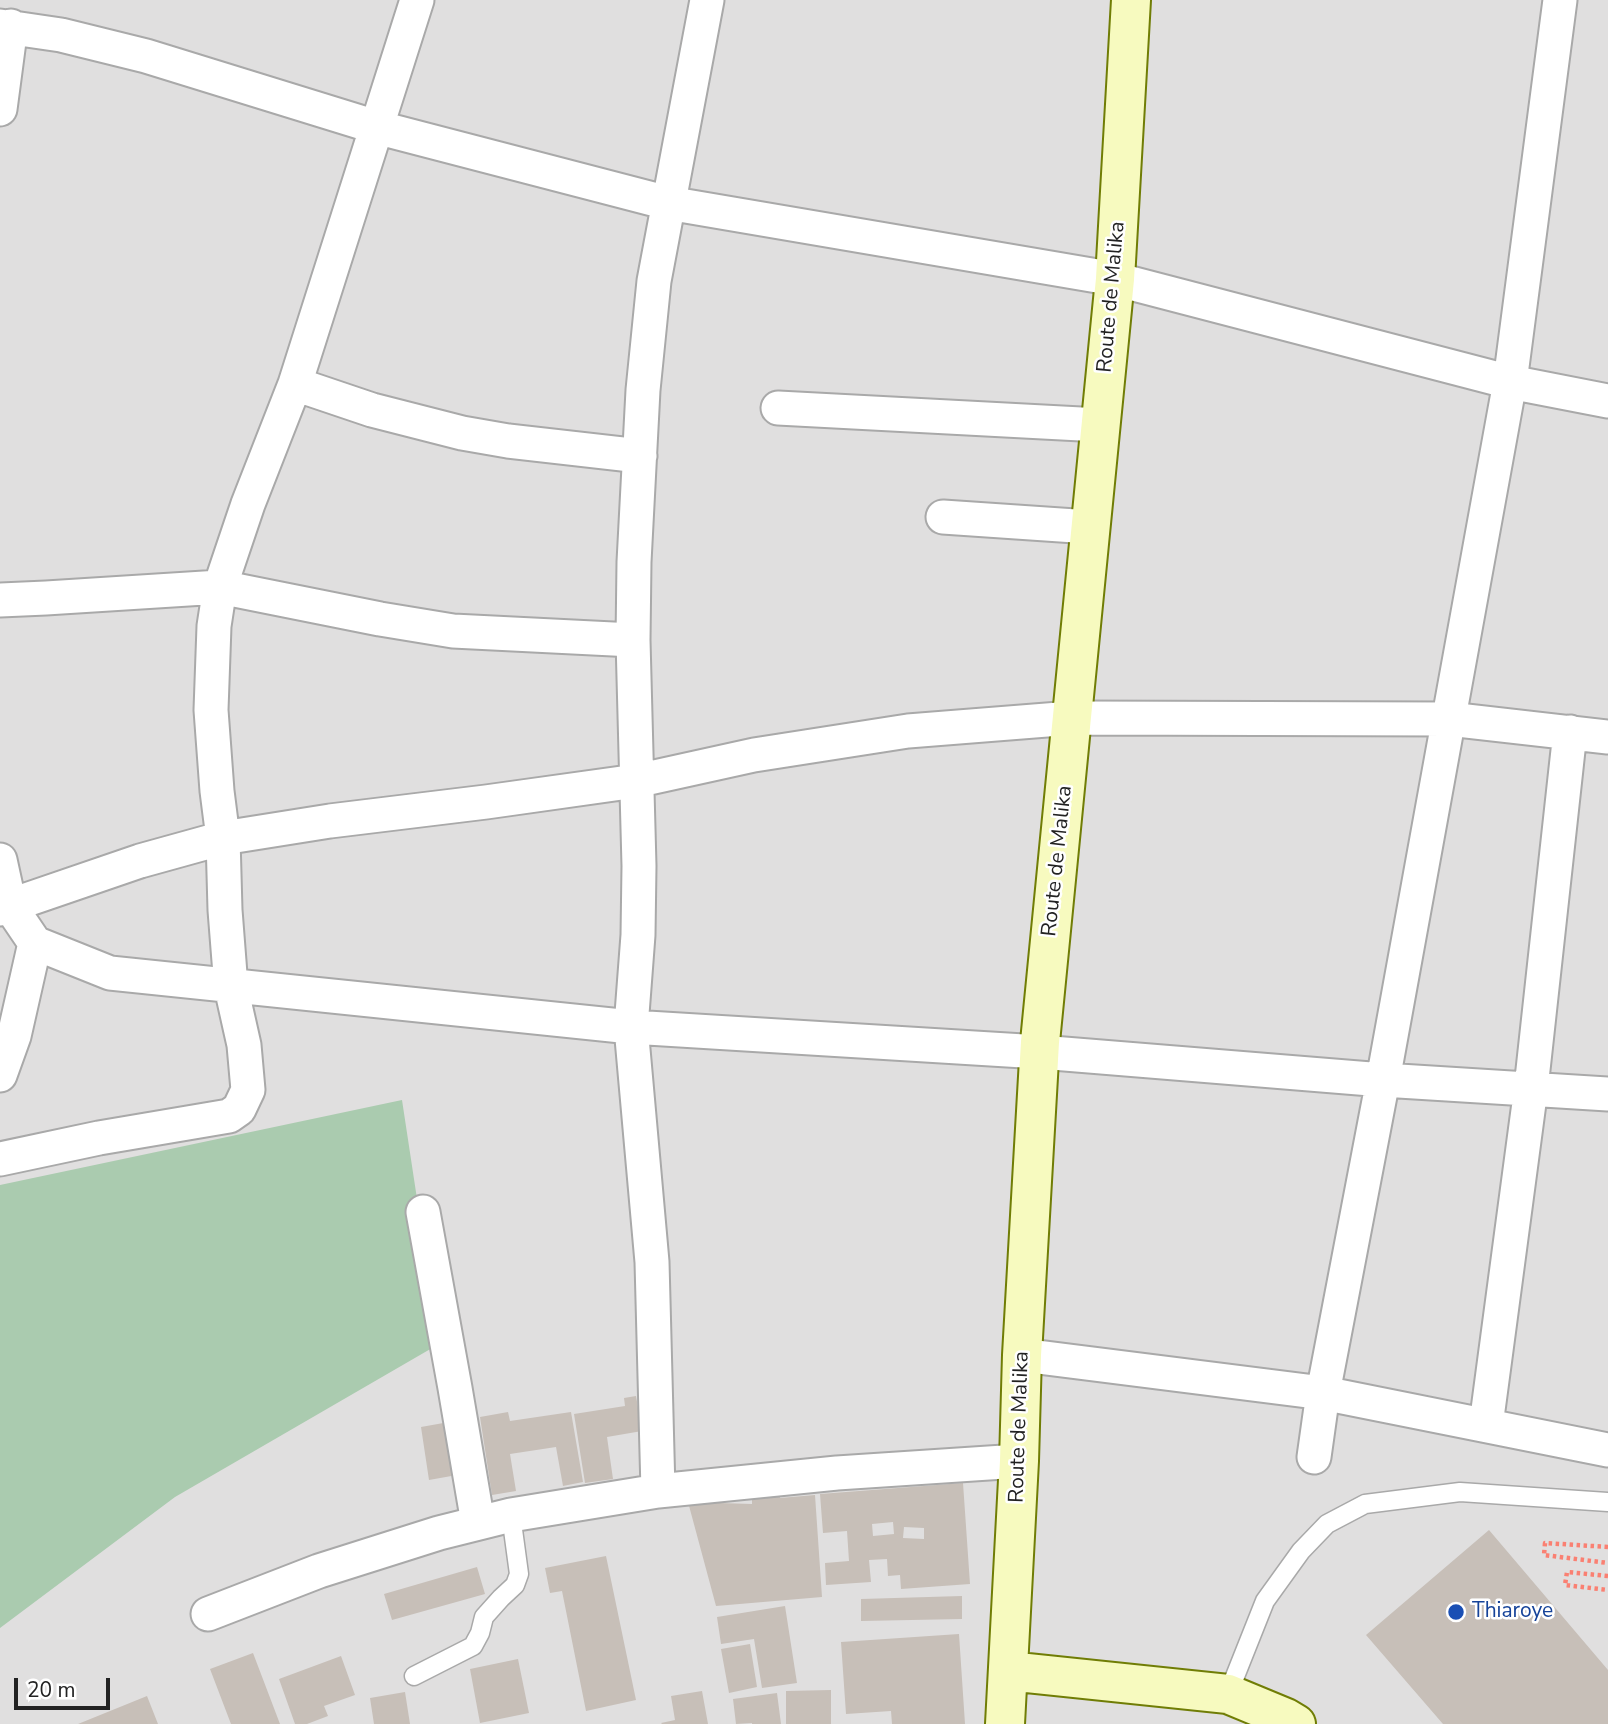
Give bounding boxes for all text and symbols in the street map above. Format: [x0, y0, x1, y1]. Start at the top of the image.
street label: Route de Malika [1093, 220, 1131, 374]
street label: Route de Malika [1038, 784, 1078, 938]
street label: Route de Malika [1005, 1351, 1035, 1503]
place label: Thiaroye [1472, 1599, 1553, 1625]
marker: Thiaroye [1446, 1602, 1466, 1622]
scale bar [18, 1664, 114, 1708]
text: 20 m [27, 1676, 76, 1704]

